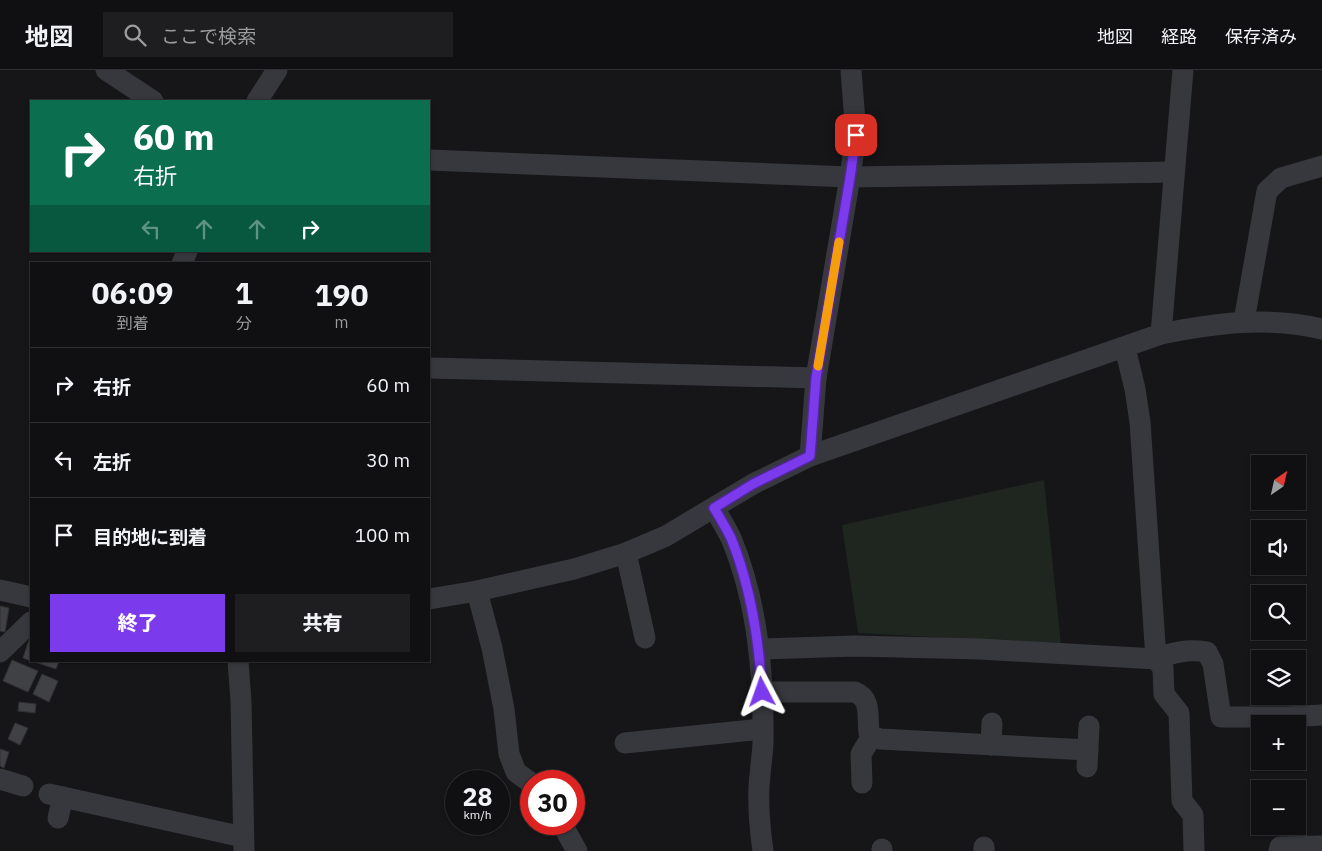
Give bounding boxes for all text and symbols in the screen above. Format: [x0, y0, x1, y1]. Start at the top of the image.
search box [103, 12, 453, 57]
text: 地図 [25, 20, 73, 52]
icon: search [121, 21, 149, 49]
text: ここで検索 [161, 24, 256, 48]
text: 地図 [1097, 25, 1133, 48]
text: 経路 [1161, 25, 1197, 48]
text: 保存済み [1225, 25, 1297, 48]
text: 60 m [133, 114, 215, 160]
pin [835, 114, 877, 156]
icon: right [50, 120, 115, 185]
icon: arrive [842, 121, 870, 149]
text: 右折 [133, 161, 177, 190]
icon: left [137, 215, 165, 243]
icon: ahead [190, 215, 218, 243]
icon: ahead [243, 215, 271, 243]
icon: right [296, 215, 324, 243]
text: 06:09 [92, 273, 173, 312]
text: 1 [235, 273, 253, 312]
text: 190 [314, 275, 368, 314]
text: m [334, 312, 348, 332]
text: 到着 [116, 313, 148, 333]
text: 分 [236, 313, 252, 333]
icon: right [50, 371, 78, 399]
text: 60 m [366, 373, 410, 397]
text: 右折 [93, 375, 131, 399]
icon: left [50, 446, 78, 474]
text: 30 m [366, 448, 410, 472]
text: 左折 [93, 450, 131, 474]
north arrow [1251, 455, 1306, 510]
map controls [1251, 455, 1306, 835]
button: sound [1251, 520, 1306, 575]
icon: arrive [50, 521, 78, 549]
text: 100 m [355, 523, 410, 547]
text: 目的地に到着 [93, 525, 207, 549]
button: search [1251, 585, 1306, 640]
button: 終了 [50, 594, 225, 652]
button: 共有 [235, 594, 410, 652]
button: layers [1251, 650, 1306, 705]
position arrow [735, 665, 787, 717]
button: + [1251, 715, 1306, 770]
speed limit sign: 30 [520, 770, 585, 835]
text: 28 [462, 780, 493, 813]
button: − [1251, 780, 1306, 835]
text: km/h [463, 807, 492, 822]

